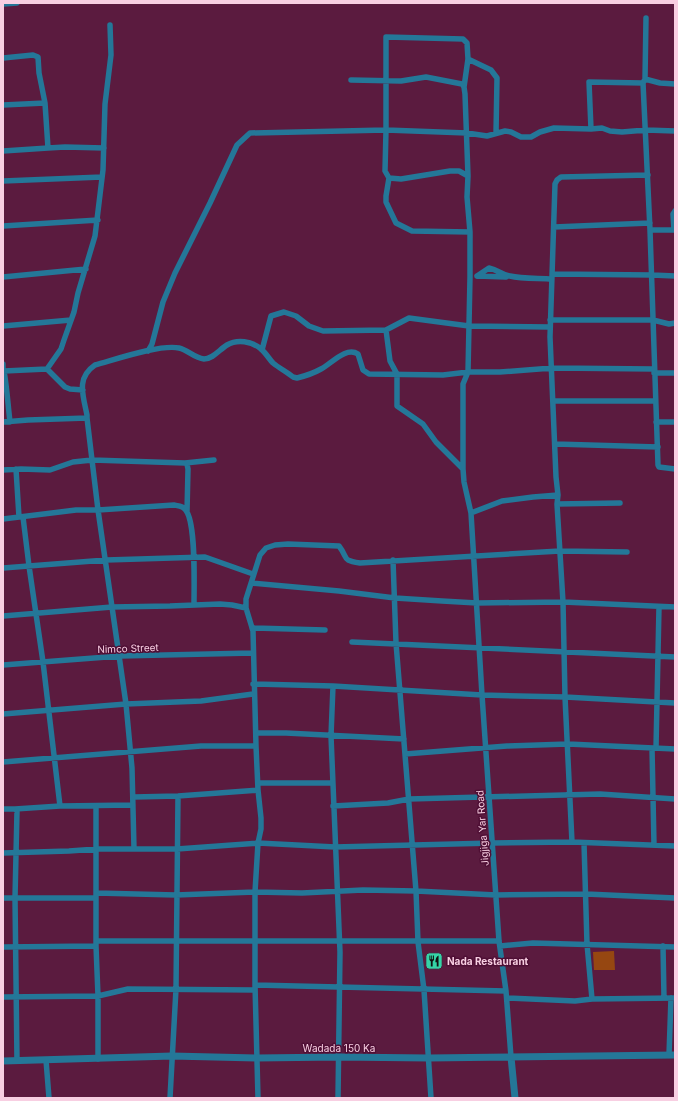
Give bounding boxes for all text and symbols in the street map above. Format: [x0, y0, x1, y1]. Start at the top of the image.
street label: Nimco Street [97, 641, 160, 655]
street label: Jigjiga Yar Road [473, 790, 491, 866]
restaurant icon: Nada Restaurant [424, 951, 444, 971]
place label: Nada Restaurant [447, 955, 529, 967]
street label: Wadada 150 Ka [303, 1042, 375, 1054]

